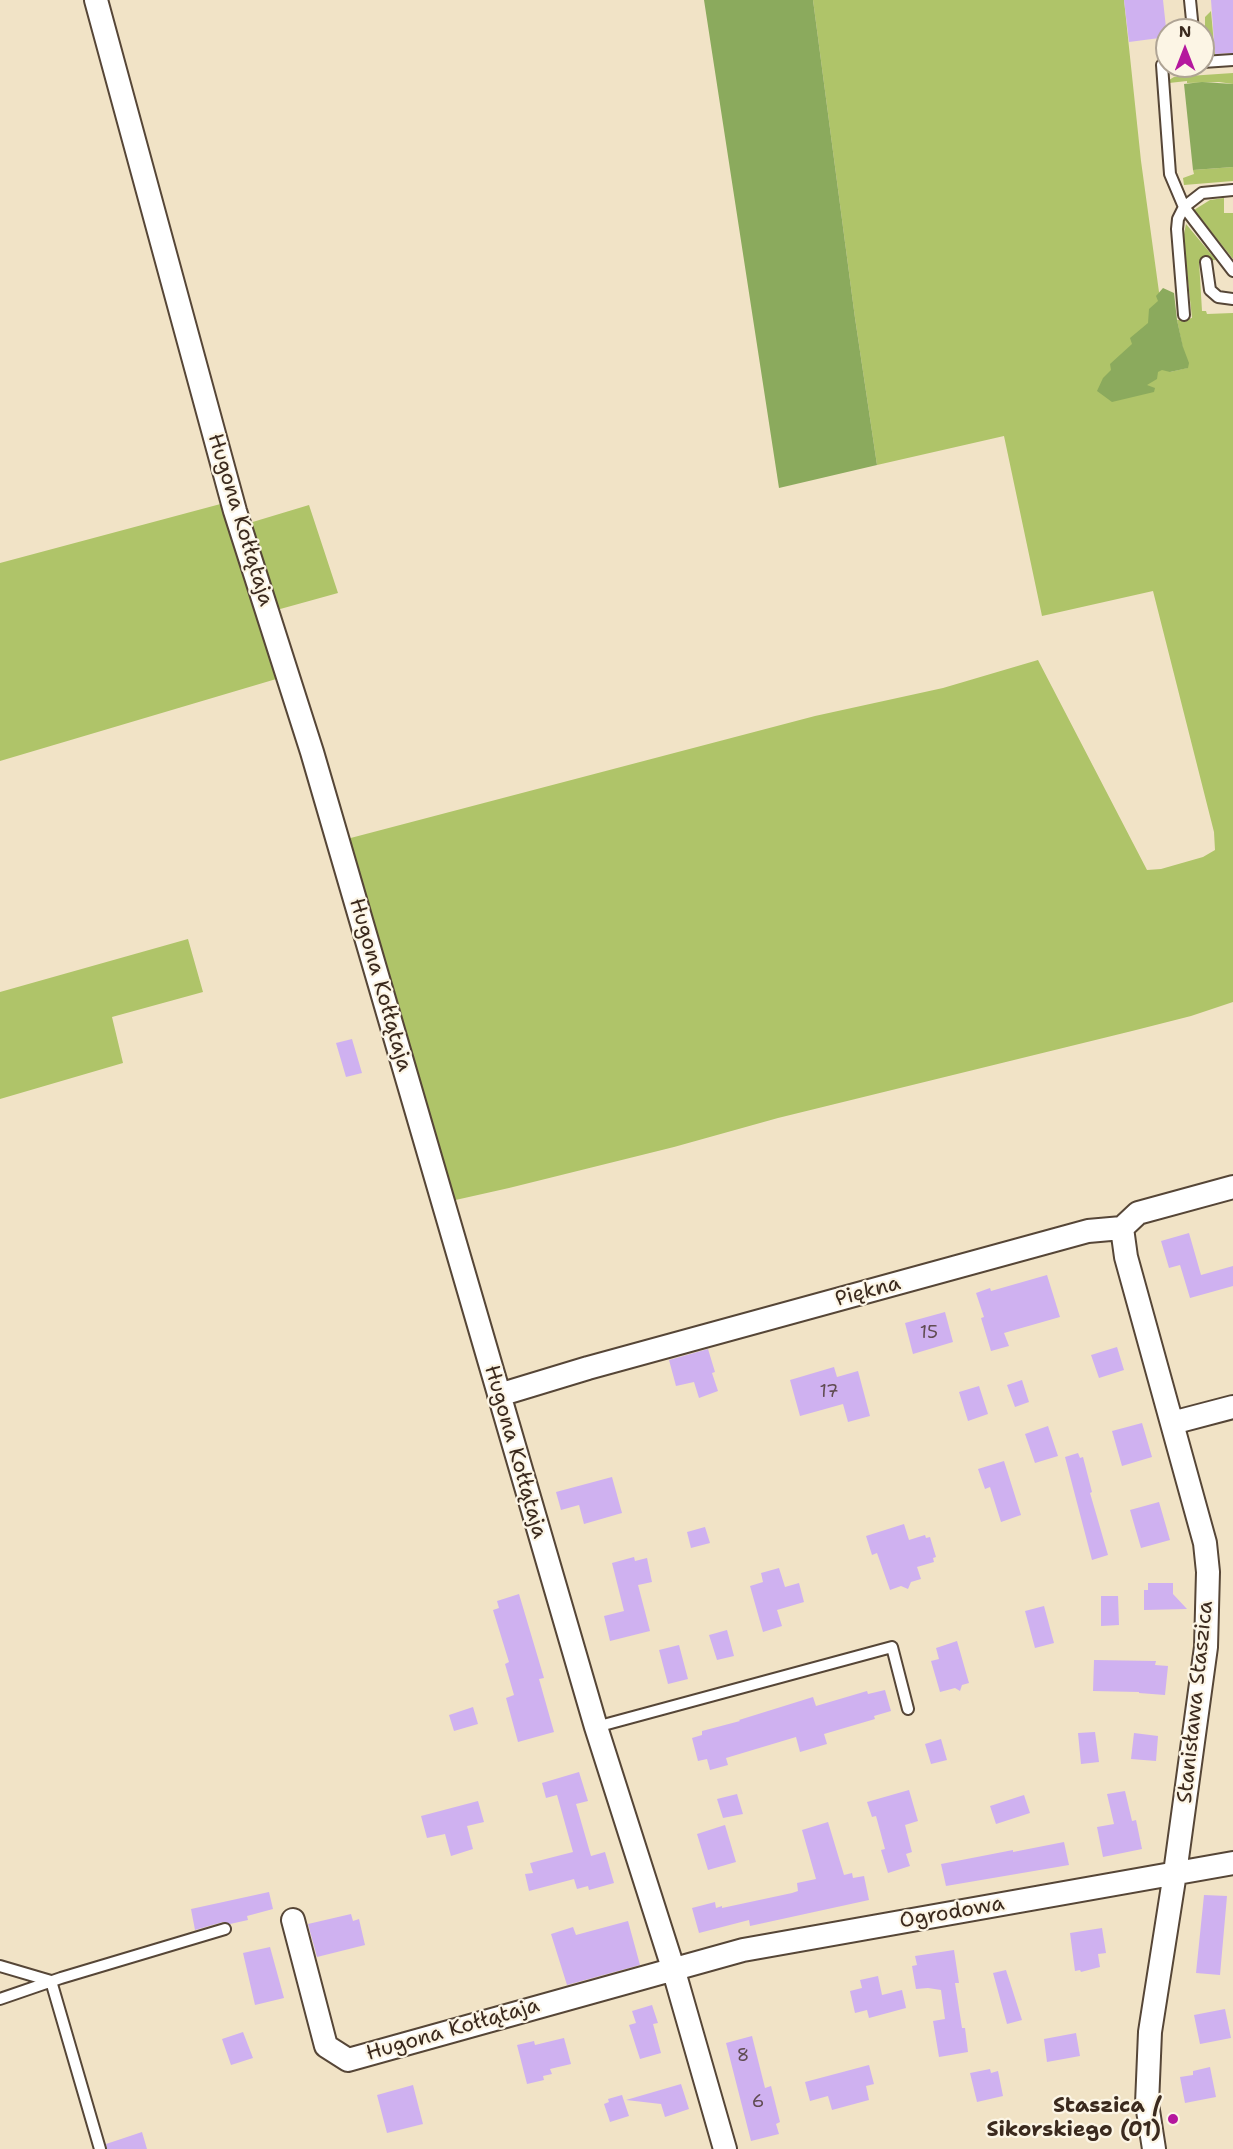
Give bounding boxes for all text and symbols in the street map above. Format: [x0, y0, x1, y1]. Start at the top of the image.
north arrow [1155, 18, 1215, 78]
text: N [1179, 21, 1191, 42]
street label: Hugona Kołłątaja [202, 431, 278, 609]
street label: Hugona Kołłątaja [343, 895, 417, 1075]
street label: Piękna [832, 1271, 904, 1313]
house number: 15 [920, 1322, 938, 1344]
street label: Hugona Kołłątaja [478, 1362, 552, 1542]
house number: 17 [819, 1381, 839, 1403]
street label: Stanisława Staszica [1173, 1600, 1219, 1804]
street label: Ogrodowa [898, 1891, 1006, 1935]
street label: Hugona Kołłątaja [363, 1993, 543, 2067]
house number: 8 [737, 2045, 749, 2067]
house number: 6 [752, 2091, 764, 2113]
place label: Staszica / Sikorskiego (01) [987, 2094, 1161, 2144]
marker: Staszica / Sikorskiego (01) [1166, 2112, 1180, 2126]

